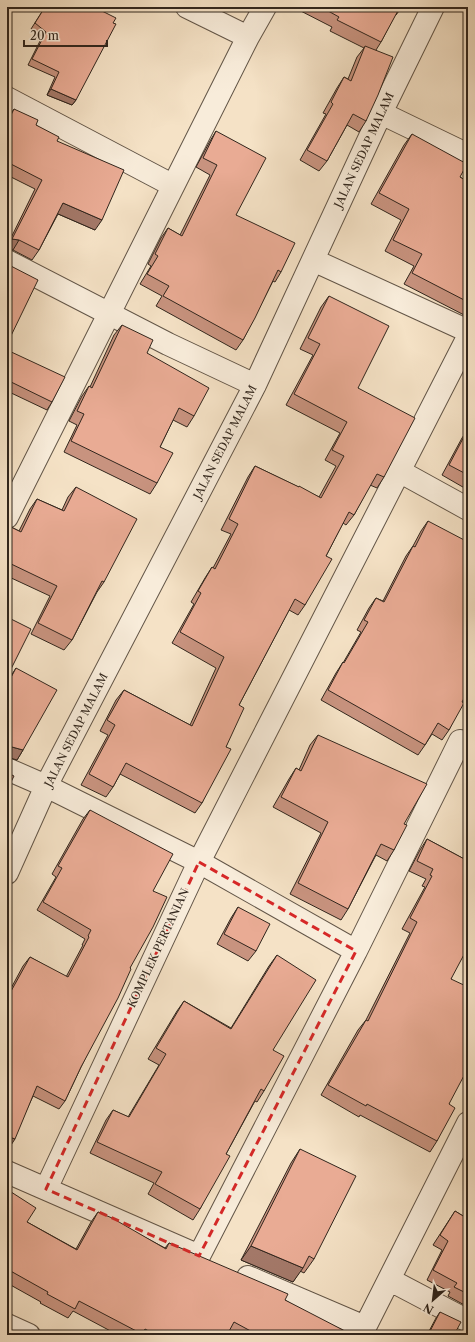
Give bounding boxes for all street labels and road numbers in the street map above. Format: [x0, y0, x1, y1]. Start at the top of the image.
street label: JALAN SEDAP MALAM [330, 90, 397, 212]
street label: JALAN SEDAP MALAM [189, 383, 260, 503]
street label: JALAN SEDAP MALAM [40, 671, 111, 791]
street label: KOMPLEK PERTANIAN [124, 886, 192, 1010]

